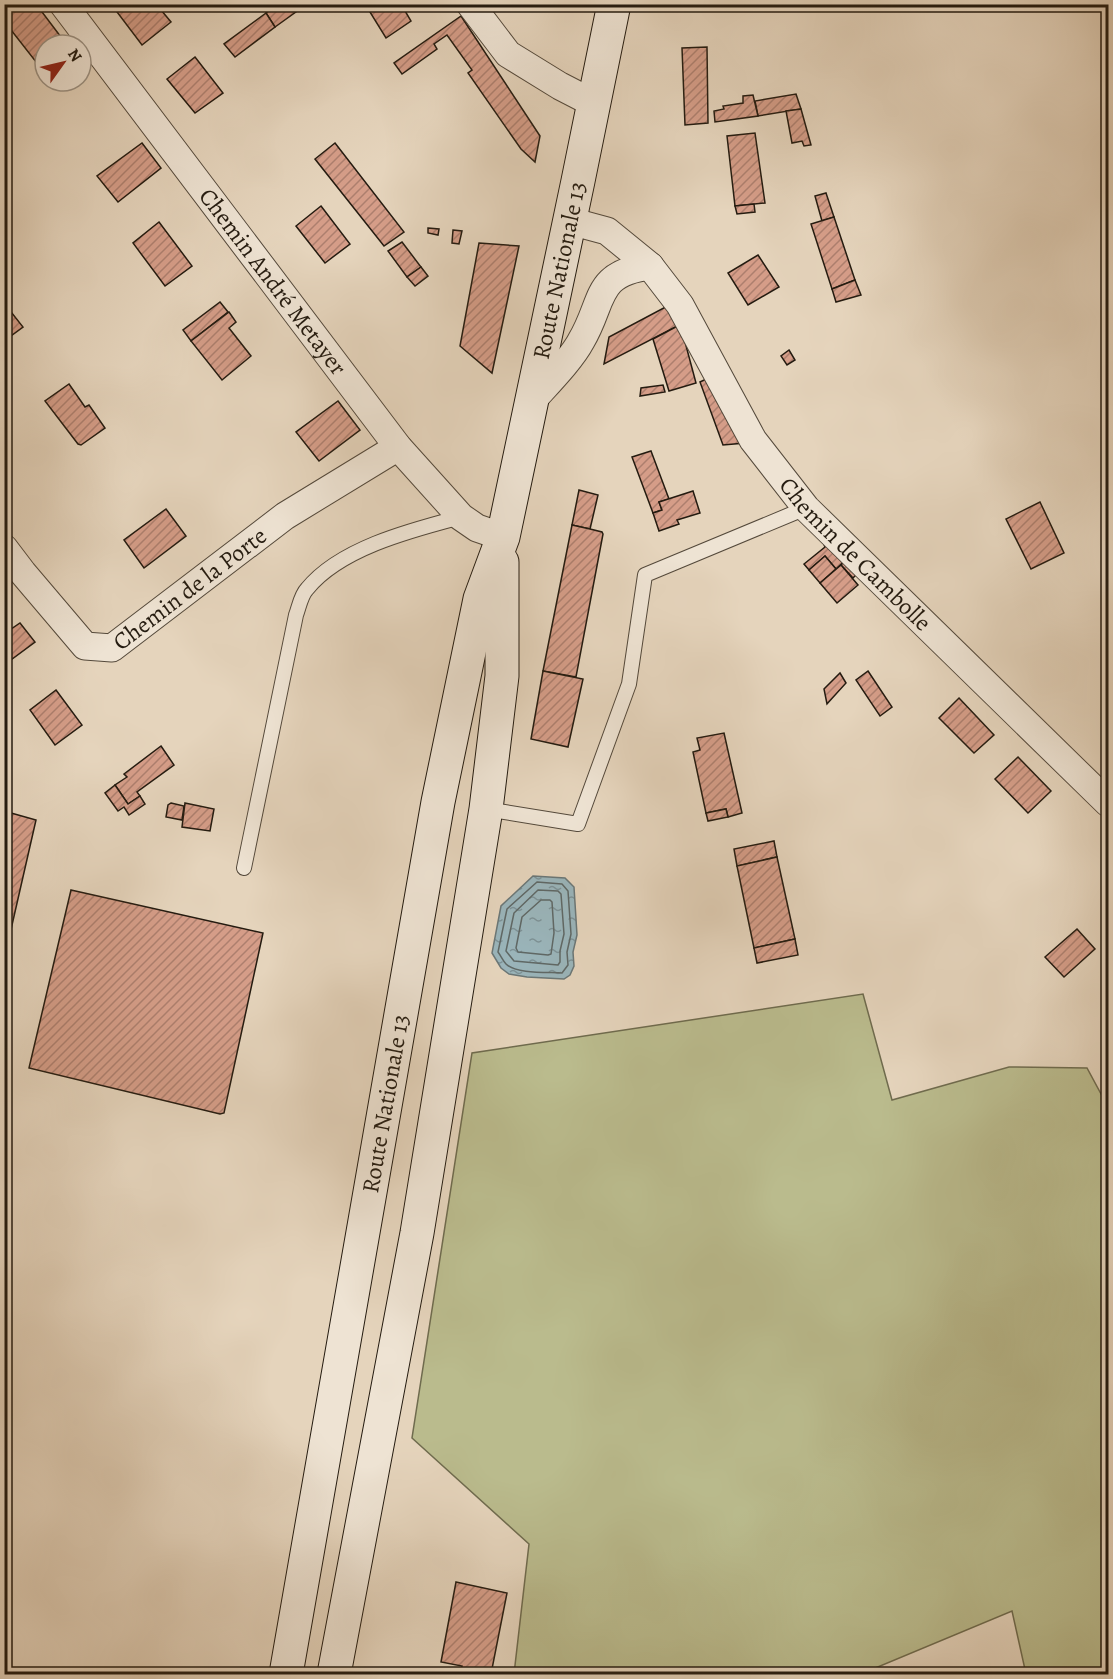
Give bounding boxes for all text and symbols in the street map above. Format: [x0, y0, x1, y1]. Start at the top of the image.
north arrow [33, 33, 93, 93]
text: N [62, 44, 87, 66]
street label: Route Nationale 13 [525, 179, 593, 362]
street label: Chemin André Metayer [192, 181, 354, 382]
street label: Chemin de Cambolle [772, 471, 939, 638]
street label: Chemin de la Porte [106, 520, 273, 658]
street label: Route Nationale 13 [354, 1012, 417, 1195]

